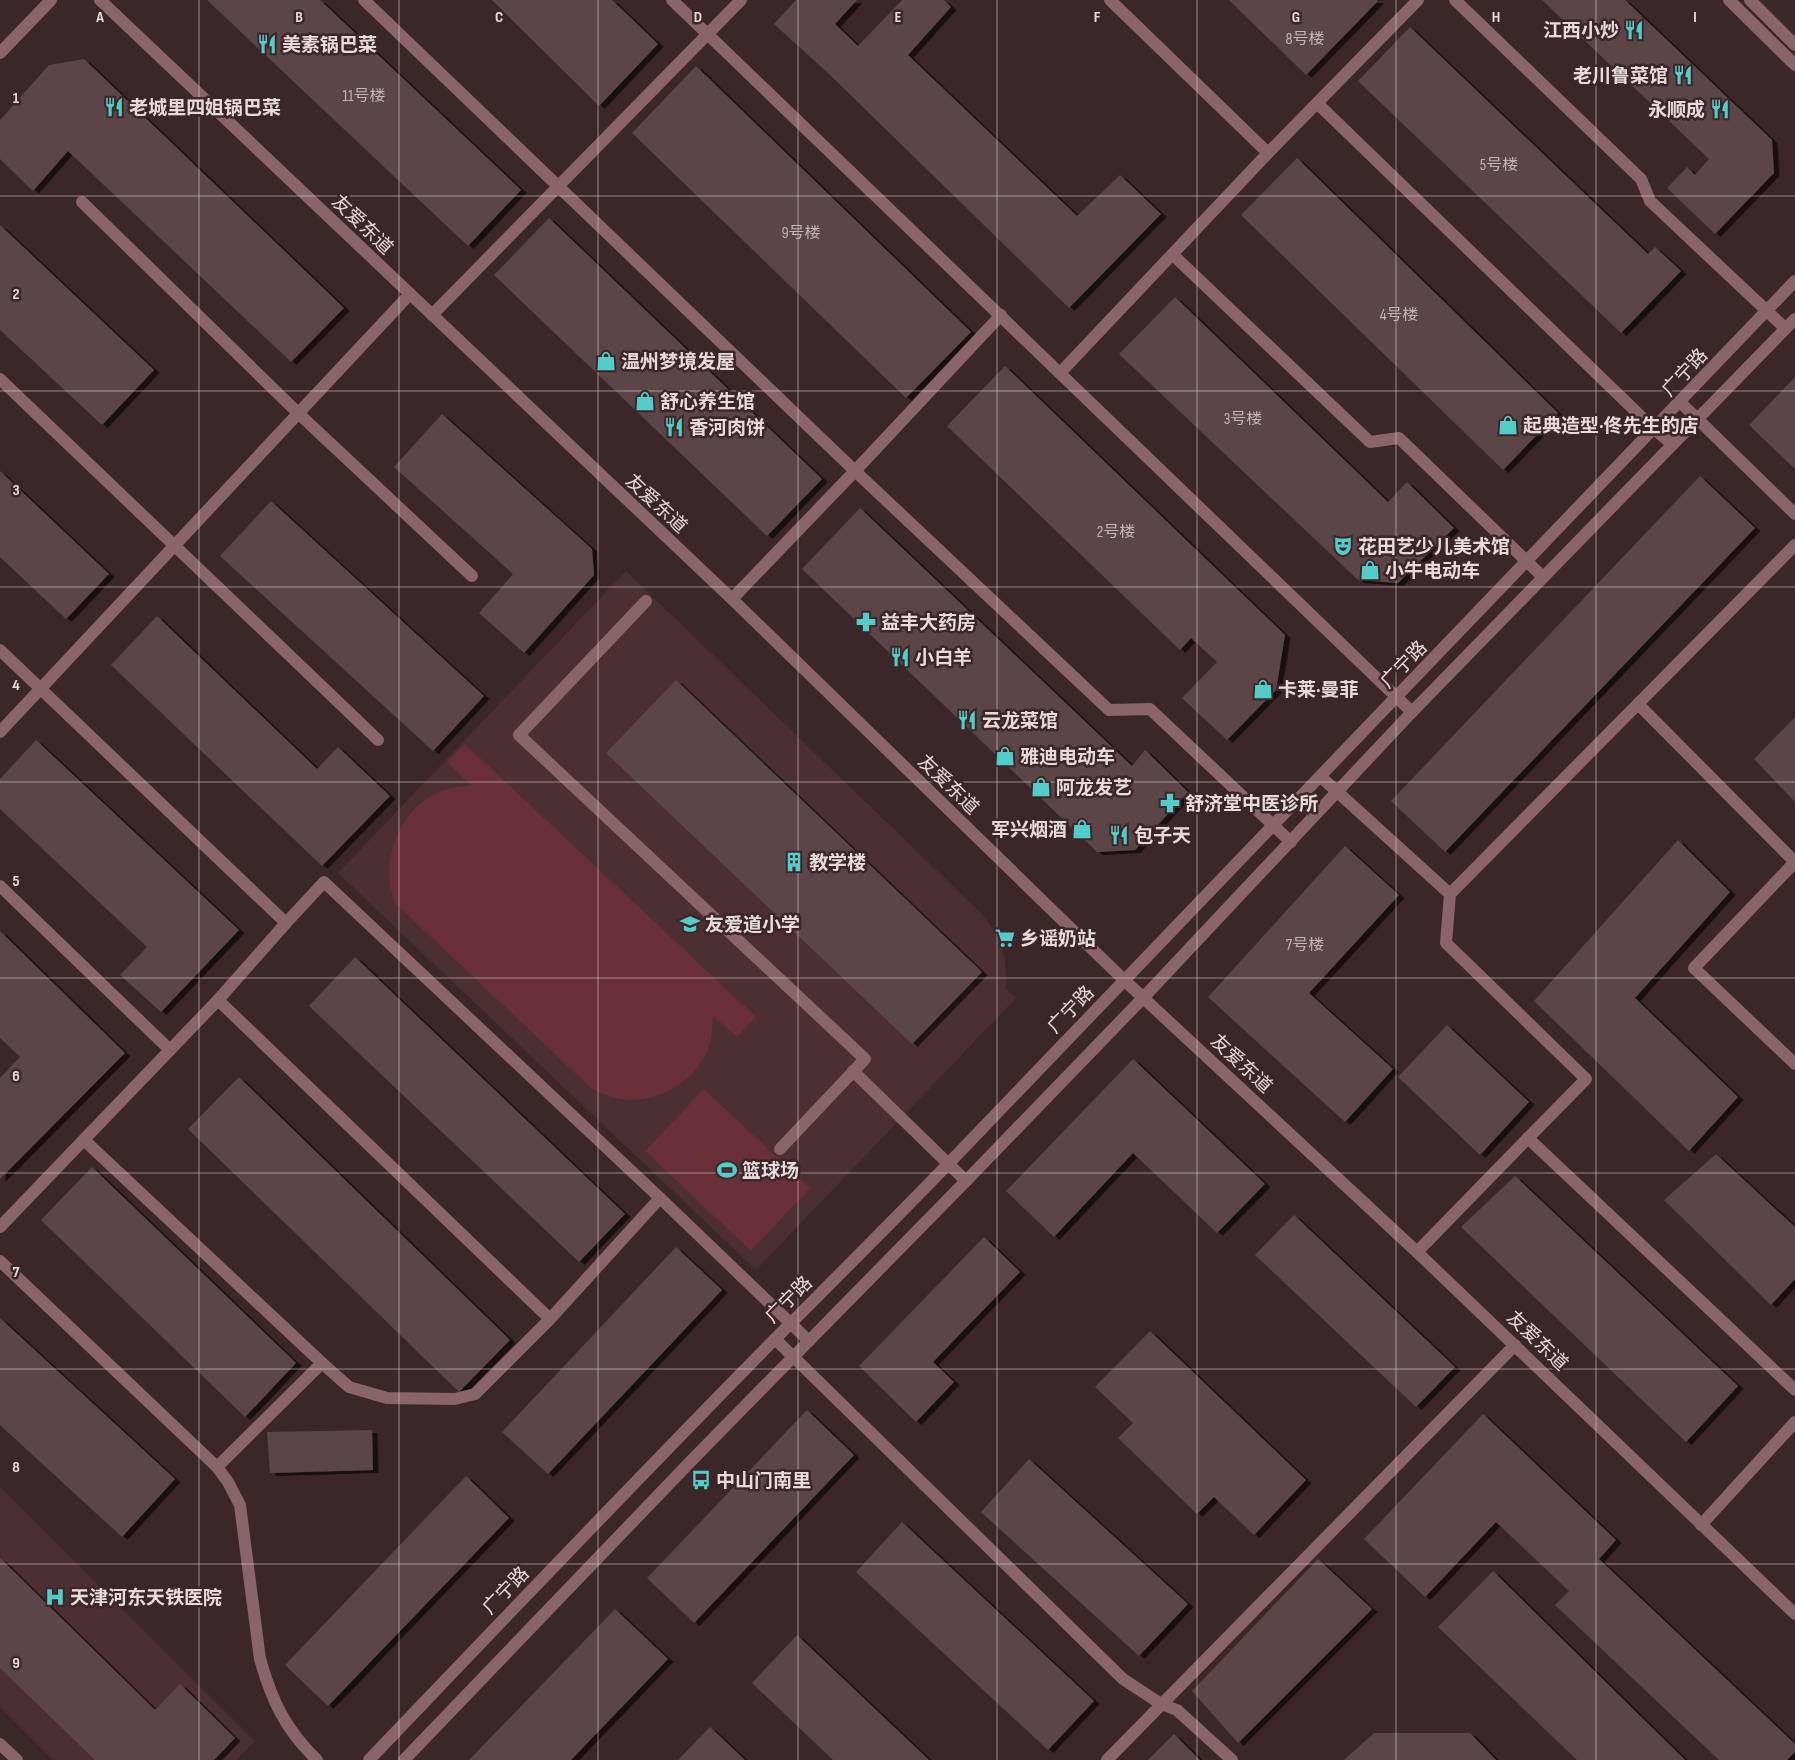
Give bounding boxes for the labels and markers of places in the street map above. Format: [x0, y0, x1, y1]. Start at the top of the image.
restaurant icon: 江西小炒 [1623, 19, 1645, 41]
place label: 江西小炒 [1543, 20, 1619, 43]
restaurant icon: 美素锅巴菜 [256, 33, 278, 55]
place label: 美素锅巴菜 [282, 34, 377, 57]
restaurant icon: 老川鲁菜馆 [1672, 64, 1694, 86]
place label: 老川鲁菜馆 [1573, 65, 1668, 88]
restaurant icon: 老城里四姐锅巴菜 [103, 96, 125, 118]
place label: 老城里四姐锅巴菜 [129, 97, 281, 120]
restaurant icon: 永顺成 [1709, 98, 1731, 120]
place label: 永顺成 [1648, 99, 1705, 122]
shop icon: 温州梦境发屋 [595, 350, 617, 372]
place label: 温州梦境发屋 [621, 351, 735, 374]
shop icon: 舒心养生馆 [634, 390, 656, 412]
place label: 舒心养生馆 [660, 391, 755, 414]
shop icon: 起典造型·佟先生的店 [1497, 414, 1519, 436]
place label: 起典造型·佟先生的店 [1523, 415, 1699, 438]
restaurant icon: 香河肉饼 [663, 416, 685, 438]
place label: 香河肉饼 [689, 417, 765, 440]
theatre icon: 花田艺少儿美术馆 [1332, 535, 1354, 557]
place label: 花田艺少儿美术馆 [1358, 536, 1510, 559]
shop icon: 小牛电动车 [1359, 559, 1381, 581]
place label: 小牛电动车 [1385, 560, 1480, 583]
pharmacy icon: 益丰大药房 [855, 611, 877, 633]
place label: 益丰大药房 [881, 612, 976, 635]
restaurant icon: 小白羊 [889, 646, 911, 668]
place label: 小白羊 [915, 647, 972, 670]
shop icon: 卡莱·曼菲 [1252, 678, 1274, 700]
place label: 卡莱·曼菲 [1278, 679, 1359, 702]
restaurant icon: 云龙菜馆 [956, 709, 978, 731]
place label: 云龙菜馆 [982, 710, 1058, 733]
shop icon: 雅迪电动车 [994, 745, 1016, 767]
place label: 雅迪电动车 [1020, 746, 1115, 769]
shop icon: 阿龙发艺 [1030, 776, 1052, 798]
place label: 阿龙发艺 [1056, 777, 1132, 800]
pharmacy icon: 舒济堂中医诊所 [1159, 792, 1181, 814]
place label: 舒济堂中医诊所 [1185, 793, 1318, 816]
shop icon: 军兴烟酒 [1071, 818, 1093, 840]
place label: 军兴烟酒 [991, 819, 1067, 842]
restaurant icon: 包子天 [1108, 824, 1130, 846]
place label: 包子天 [1134, 825, 1191, 848]
building icon: 教学楼 [783, 851, 805, 873]
place label: 教学楼 [809, 852, 866, 875]
school or university icon: 友爱道小学 [679, 913, 701, 935]
place label: 友爱道小学 [705, 914, 800, 937]
supermarket icon: 乡谣奶站 [994, 927, 1016, 949]
place label: 乡谣奶站 [1020, 928, 1096, 951]
sports icon: 篮球场 [716, 1159, 738, 1181]
place label: 篮球场 [742, 1160, 799, 1183]
bus stop icon: 中山门南里 [690, 1469, 712, 1491]
place label: 中山门南里 [716, 1470, 811, 1493]
hospital icon: 天津河东天铁医院 [44, 1586, 66, 1608]
place label: 天津河东天铁医院 [70, 1587, 222, 1610]

